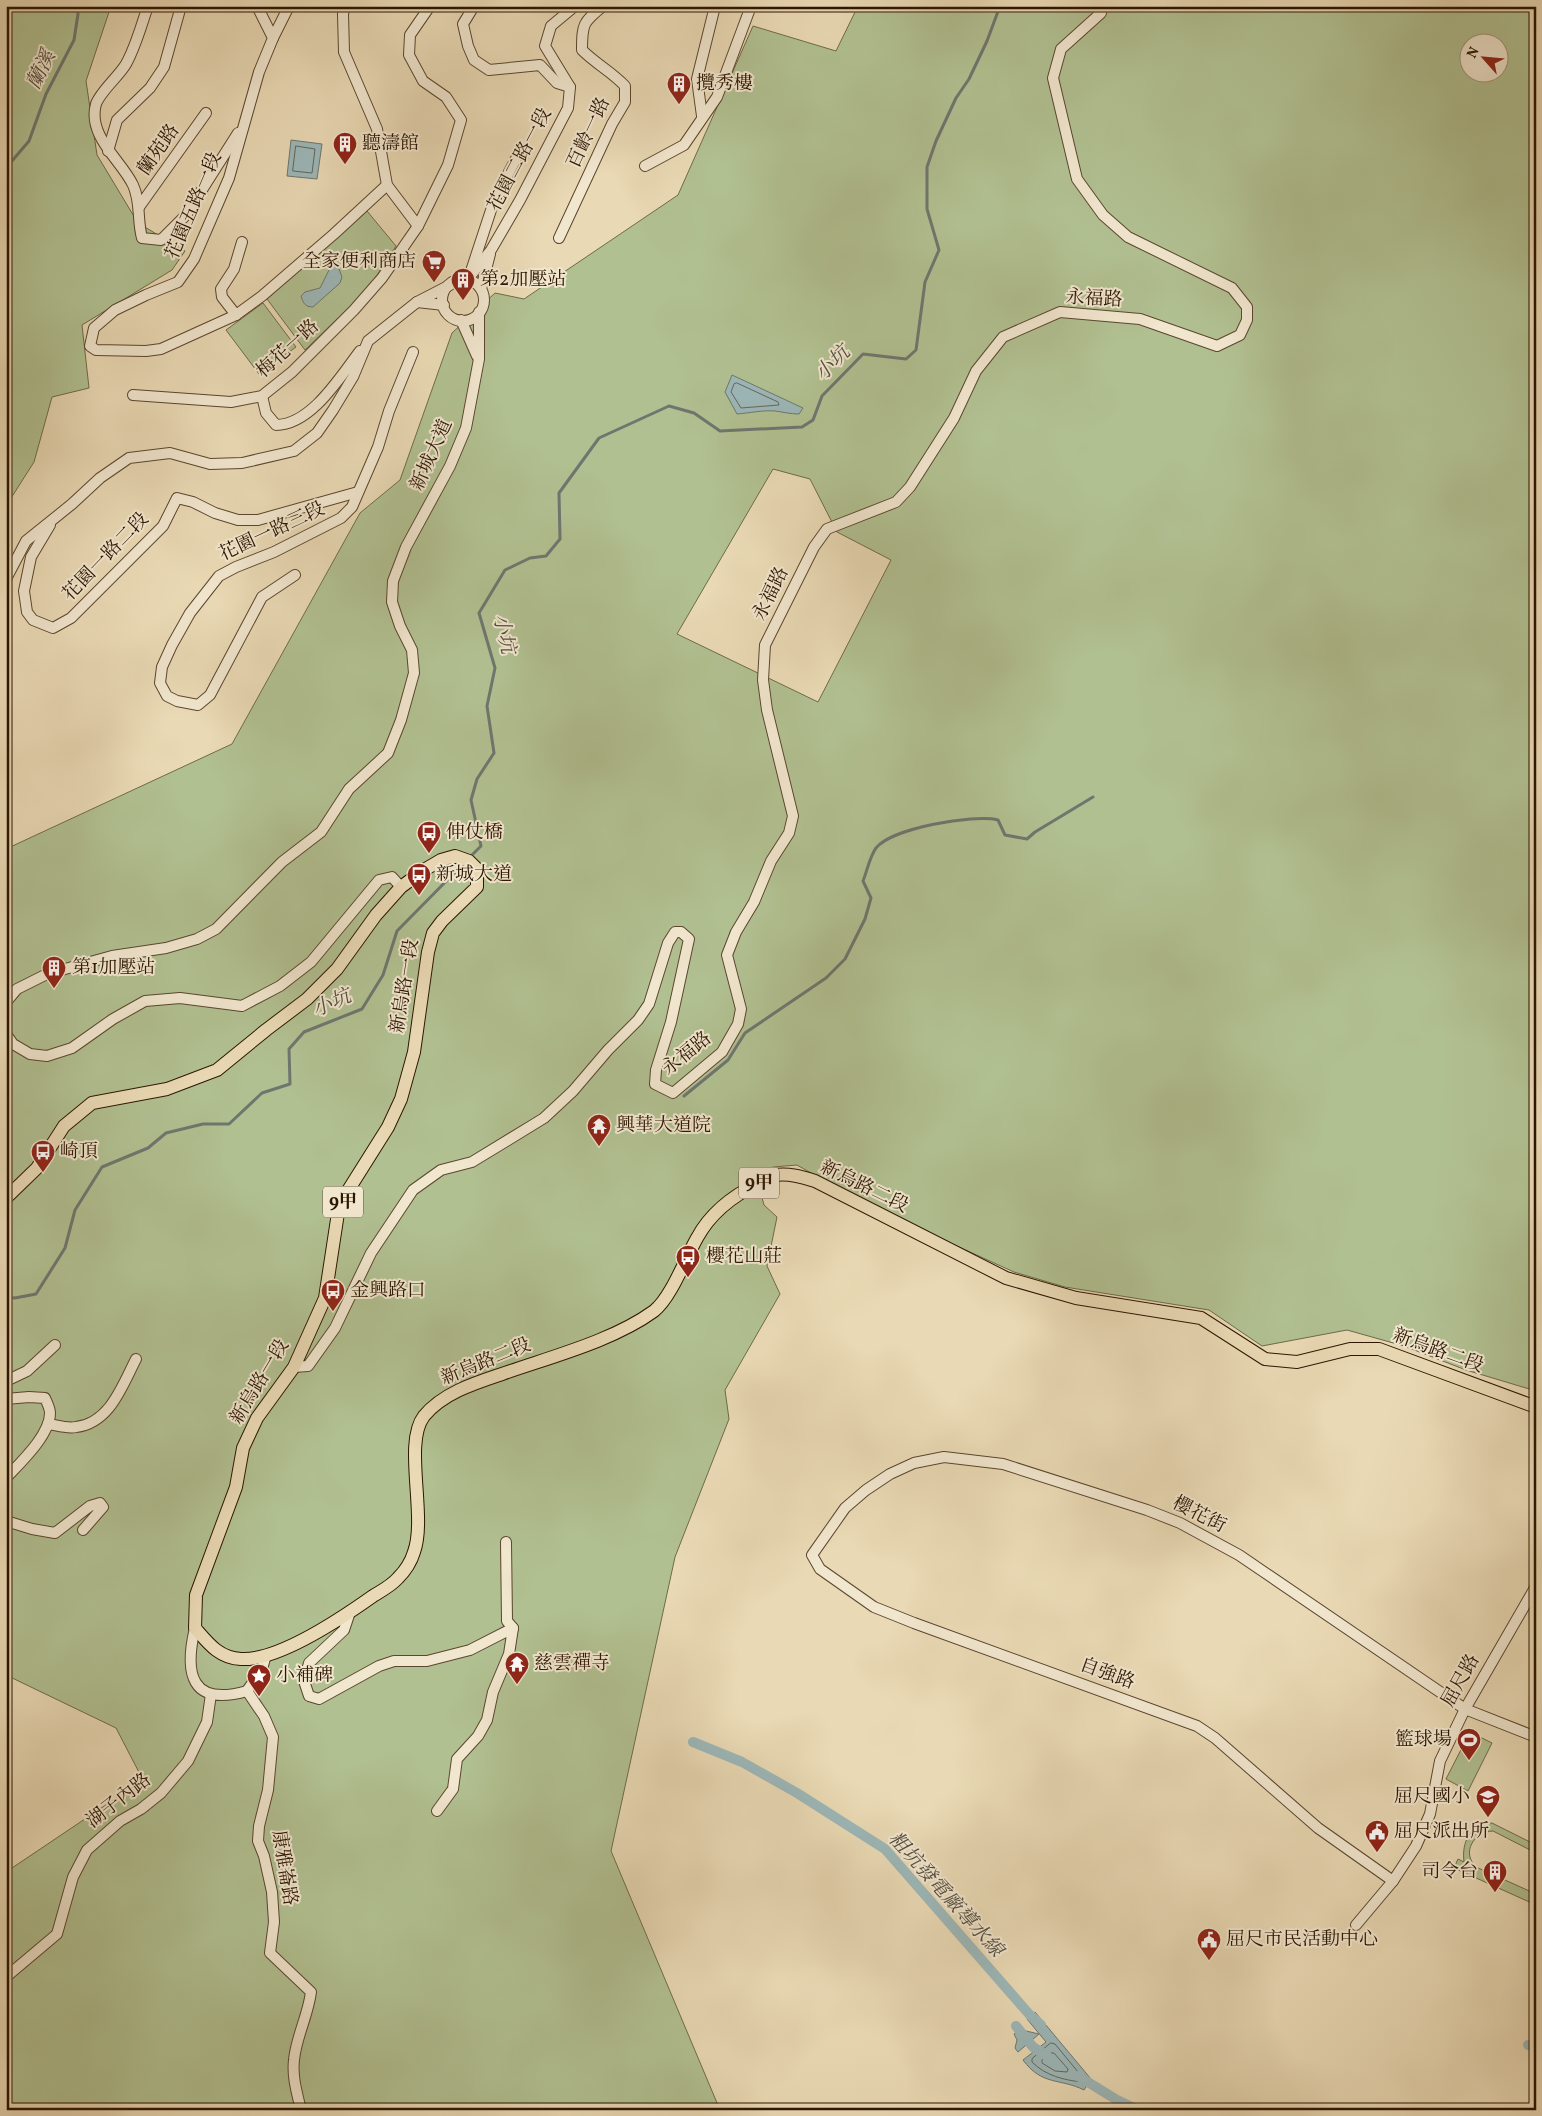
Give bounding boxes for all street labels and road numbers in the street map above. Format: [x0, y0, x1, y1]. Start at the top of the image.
street label: 百齡一路 [561, 93, 617, 173]
street label: 花園二路一段 [482, 104, 558, 216]
street label: 蘭苑路 [132, 119, 186, 181]
street label: 花園五路一段 [160, 148, 228, 264]
street label: 永福路 [1065, 285, 1123, 313]
street label: 梅花一路 [251, 314, 325, 384]
street label: 新城大道 [405, 415, 459, 495]
street label: 花園一路三段 [215, 496, 329, 568]
street label: 花園一路二段 [57, 507, 155, 607]
street label: 永福路 [747, 563, 795, 625]
street label: 新烏路一段 [385, 937, 425, 1035]
street label: 永福路 [657, 1026, 717, 1082]
street label: 新烏路二段 [816, 1154, 912, 1220]
road number: 9甲 [739, 1168, 779, 1198]
road number: 9甲 [323, 1186, 363, 1218]
street label: 新烏路二段 [1389, 1323, 1487, 1379]
street label: 新烏路二段 [437, 1332, 535, 1392]
street label: 新烏路一段 [224, 1335, 296, 1429]
street label: 櫻花街 [1168, 1490, 1230, 1540]
street label: 屈尺路 [1436, 1650, 1486, 1712]
street label: 自強路 [1076, 1652, 1138, 1696]
street label: 湖子內路 [81, 1767, 157, 1835]
street label: 康雅崙路 [265, 1828, 303, 1908]

